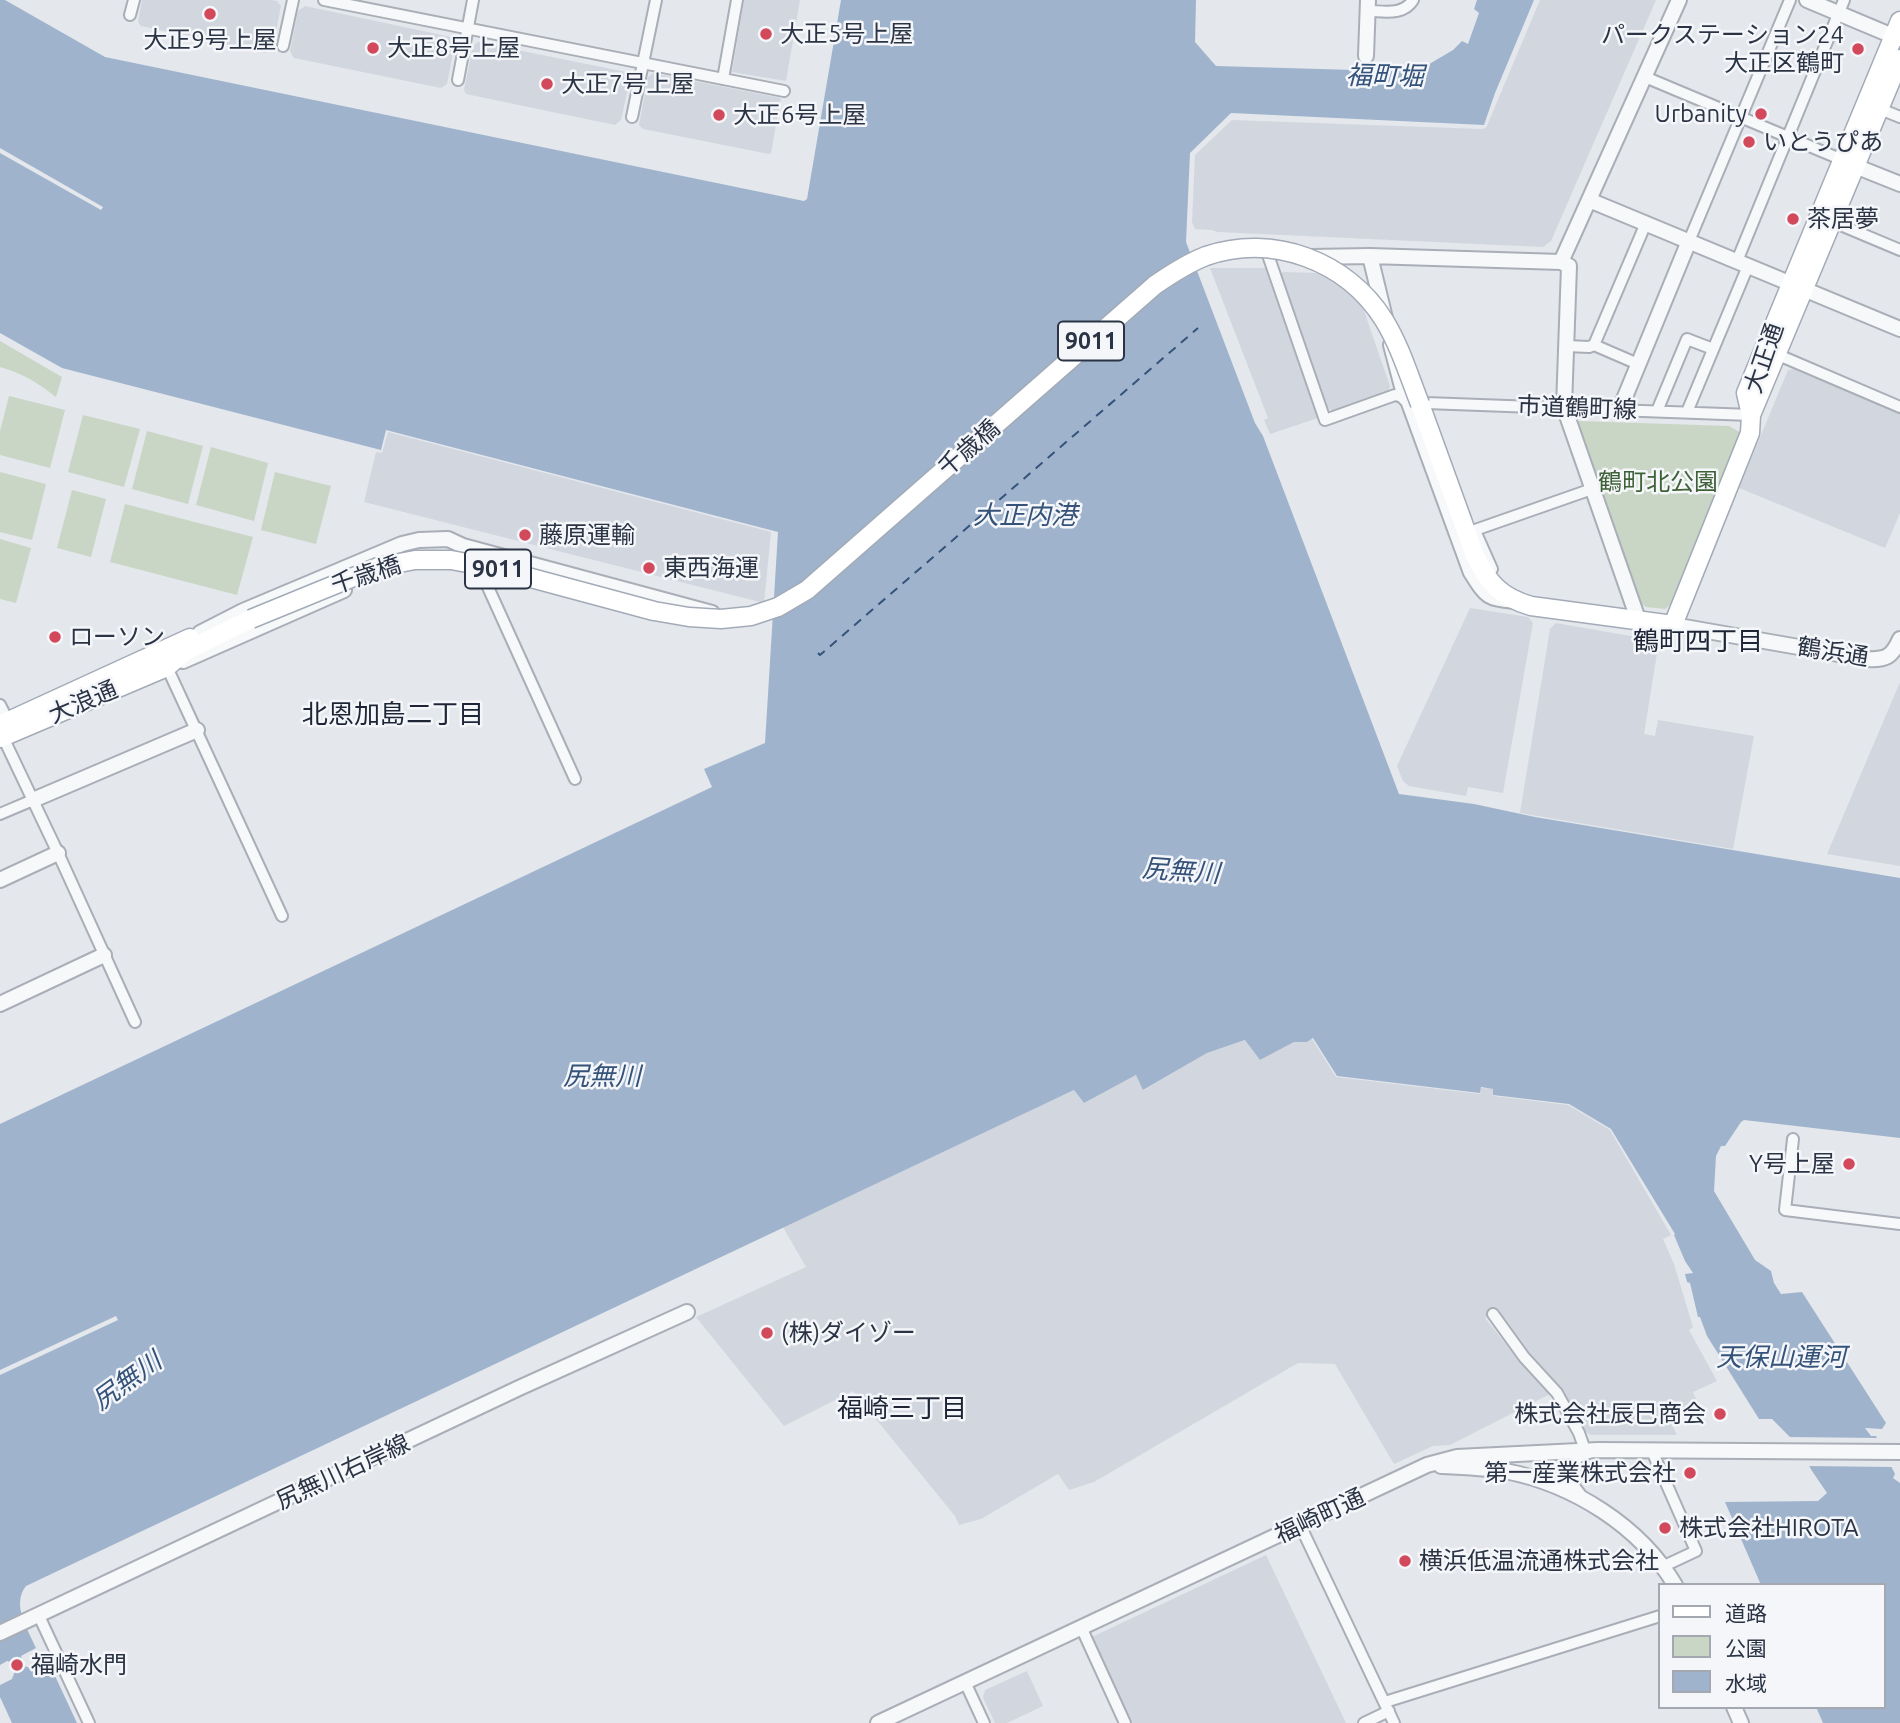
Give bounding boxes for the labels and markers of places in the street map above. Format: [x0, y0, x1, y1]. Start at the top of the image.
marker: 大正9号上屋 [202, 6, 218, 22]
place label: 大正5号上屋 [780, 20, 914, 48]
place label: パークステーション24 大正区鶴町 [1601, 21, 1844, 77]
place label: 大正9号上屋 [143, 26, 277, 54]
marker: 大正5号上屋 [758, 26, 774, 42]
place label: 大正8号上屋 [387, 34, 521, 62]
marker: 大正8号上屋 [365, 40, 381, 56]
marker: パークステーション24 大正区鶴町 [1850, 41, 1866, 57]
place label: 大正7号上屋 [561, 70, 695, 98]
marker: 大正7号上屋 [539, 76, 555, 92]
place label: Urbanity [1655, 100, 1747, 128]
place label: 大正6号上屋 [733, 101, 867, 129]
marker: Urbanity [1753, 106, 1769, 122]
marker: 大正6号上屋 [711, 107, 727, 123]
place label: いとうぴあ [1763, 128, 1883, 156]
marker: いとうぴあ [1741, 134, 1757, 150]
place label: 茶居夢 [1807, 205, 1879, 233]
marker: 茶居夢 [1785, 211, 1801, 227]
place label: 藤原運輸 [539, 521, 635, 549]
marker: 藤原運輸 [517, 527, 533, 543]
place label: 東西海運 [663, 554, 759, 582]
marker: 東西海運 [641, 560, 657, 576]
place label: ローソン [69, 623, 165, 651]
marker: ローソン [47, 629, 63, 645]
place label: Y号上屋 [1749, 1150, 1835, 1178]
marker: Y号上屋 [1841, 1156, 1857, 1172]
place label: (株)ダイゾー [781, 1319, 916, 1347]
marker: (株)ダイゾー [759, 1325, 775, 1341]
place label: 株式会社辰巳商会 [1514, 1400, 1706, 1428]
marker: 株式会社辰巳商会 [1712, 1406, 1728, 1422]
place label: 第一産業株式会社 [1484, 1459, 1676, 1487]
marker: 第一産業株式会社 [1682, 1465, 1698, 1481]
place label: 株式会社HIROTA [1679, 1514, 1859, 1542]
marker: 株式会社HIROTA [1657, 1520, 1673, 1536]
place label: 横浜低温流通株式会社 [1419, 1547, 1659, 1575]
marker: 横浜低温流通株式会社 [1397, 1553, 1413, 1569]
place label: 福崎水門 [31, 1651, 127, 1679]
marker: 福崎水門 [9, 1657, 25, 1673]

